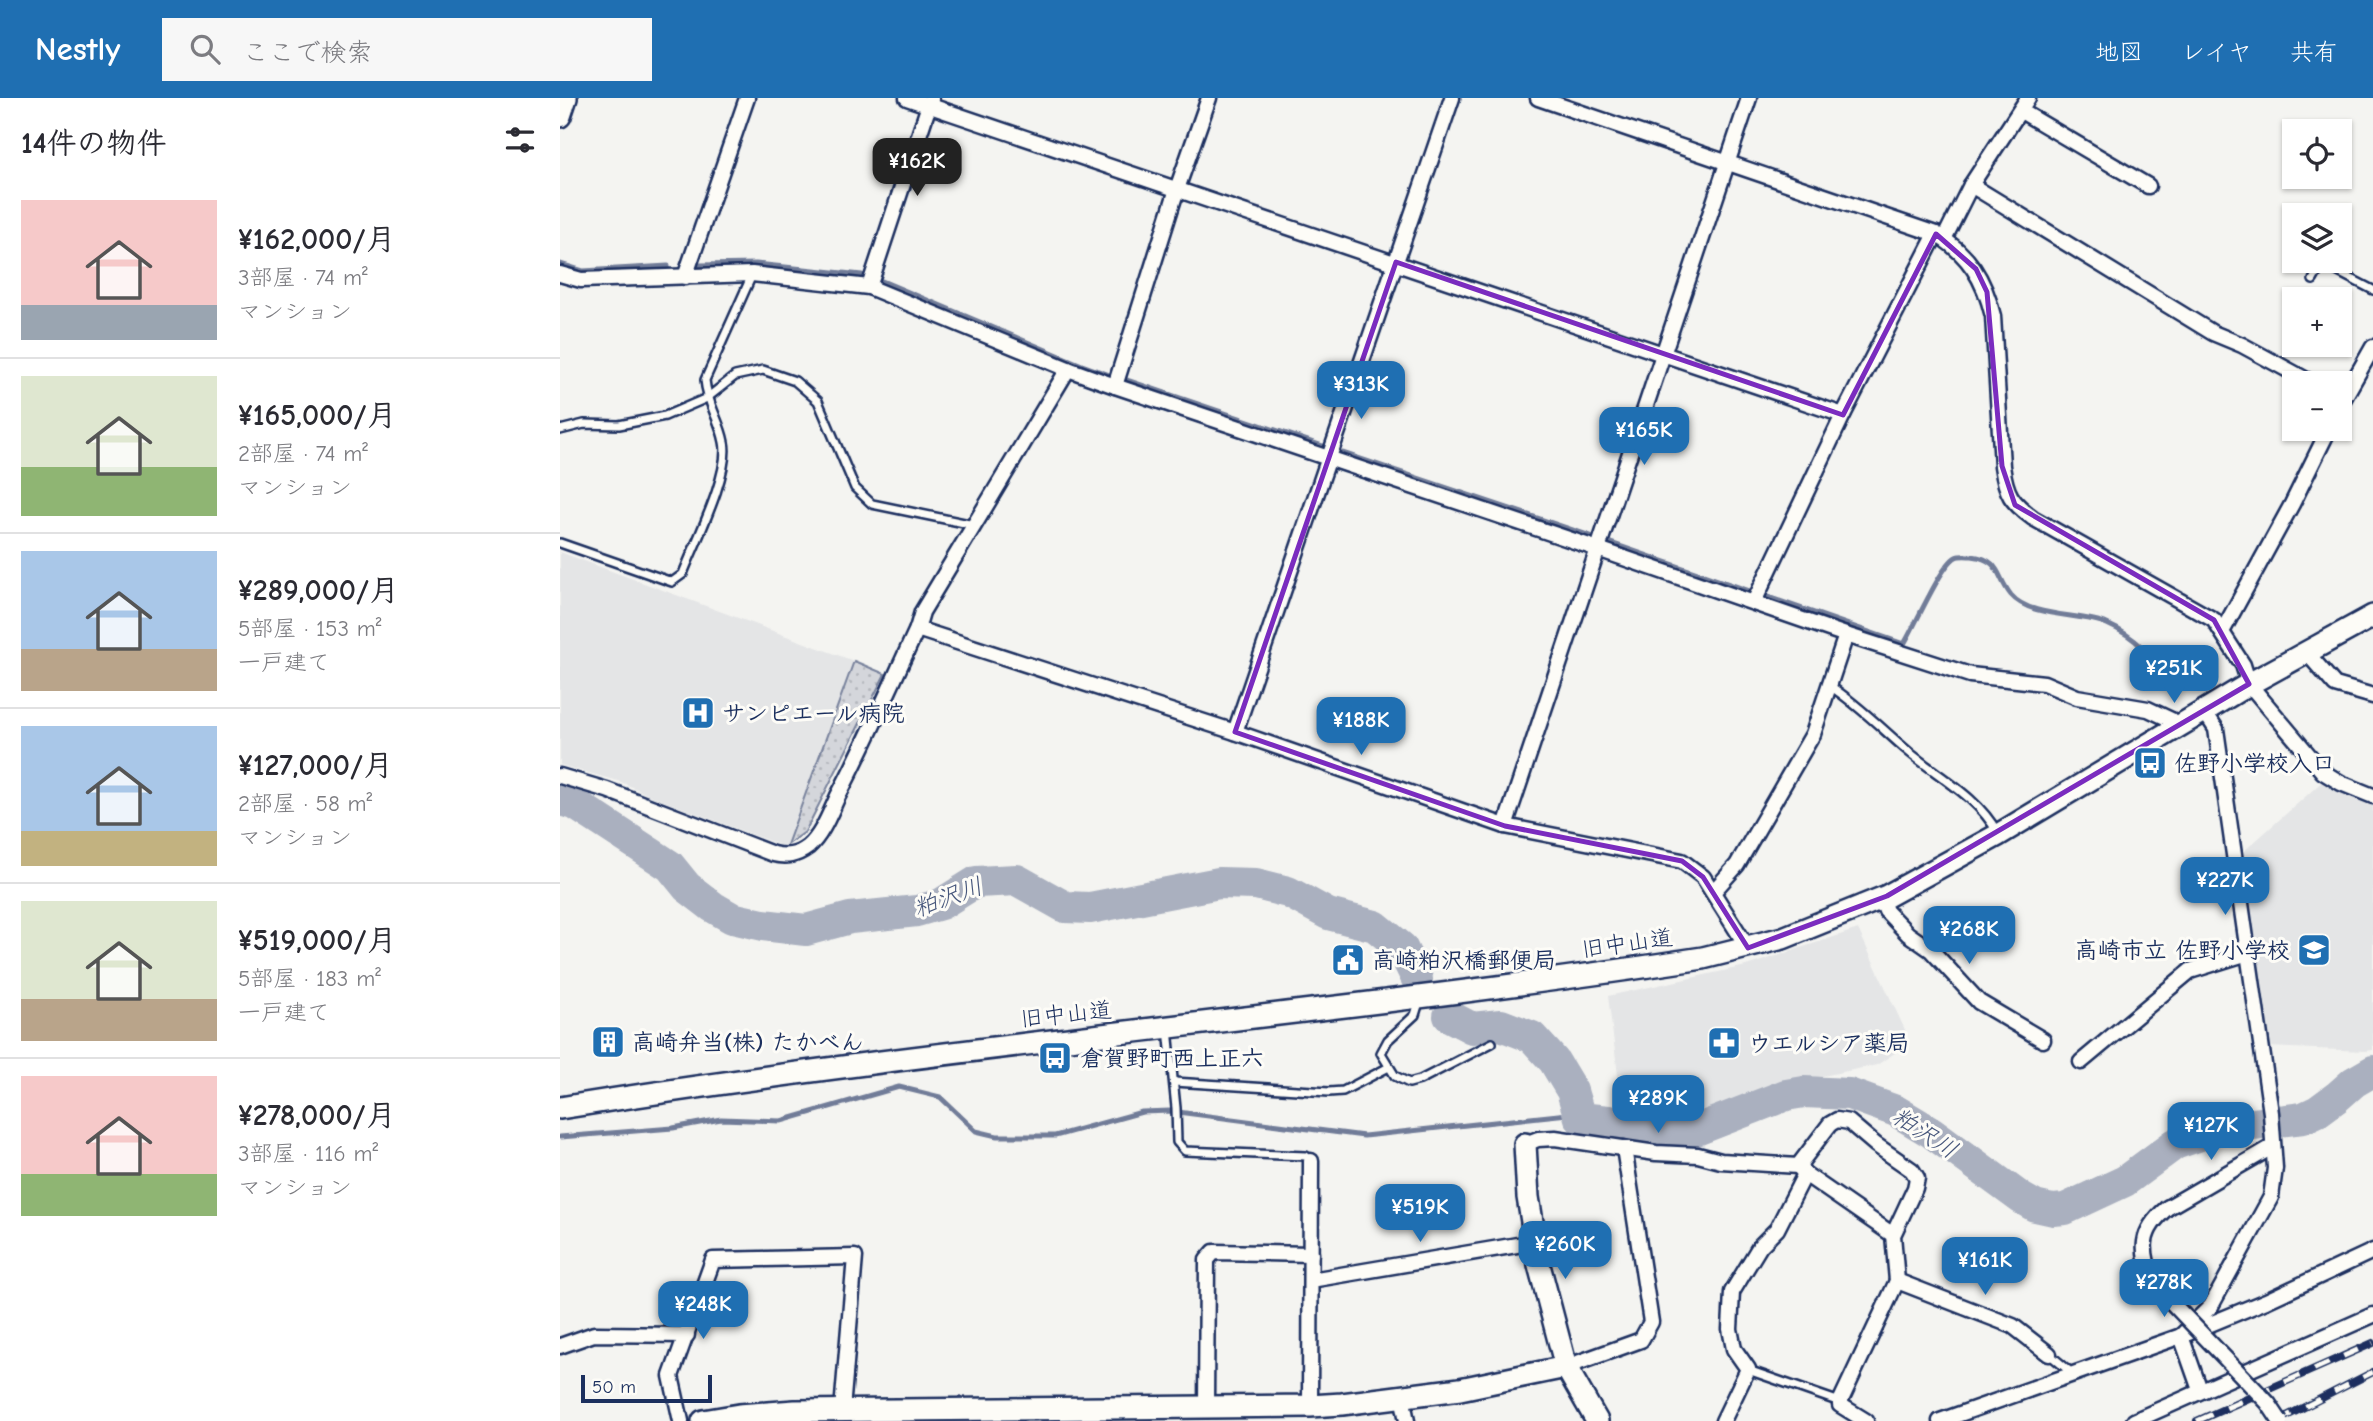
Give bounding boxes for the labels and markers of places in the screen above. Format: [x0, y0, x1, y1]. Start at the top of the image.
pin: ¥162K [868, 139, 966, 198]
pin: ¥313K [1312, 362, 1410, 421]
pin: ¥165K [1595, 408, 1693, 467]
pin: ¥251K [2125, 646, 2223, 705]
hospital icon: サンピエール病院 [679, 694, 717, 732]
pin: ¥188K [1312, 698, 1410, 757]
place label: サンピエール病院 [722, 700, 905, 727]
bus stop icon: 佐野小学校入口 [2131, 744, 2169, 782]
place label: 佐野小学校入口 [2174, 750, 2335, 777]
pin: ¥227K [2176, 858, 2274, 917]
pin: ¥268K [1920, 906, 2018, 966]
school or university icon: 高崎市立 佐野小学校 [2295, 931, 2333, 969]
place label: 高崎市立 佐野小学校 [2075, 937, 2290, 964]
public building icon: 高崎粕沢橋郵便局 [1329, 941, 1367, 979]
place label: 高崎粕沢橋郵便局 [1372, 947, 1556, 974]
building icon: 高崎弁当(株) たかべん [589, 1023, 627, 1061]
pharmacy icon: ウエルシア薬局 [1705, 1024, 1743, 1062]
place label: 高崎弁当(株) たかべん [632, 1029, 864, 1056]
place label: ウエルシア薬局 [1748, 1030, 1909, 1057]
bus stop icon: 倉賀野町西上正六 [1036, 1039, 1074, 1077]
place label: 倉賀野町西上正六 [1080, 1045, 1264, 1072]
pin: ¥289K [1609, 1076, 1707, 1135]
pin: ¥127K [2162, 1102, 2260, 1162]
pin: ¥519K [1371, 1184, 1469, 1244]
pin: ¥260K [1516, 1222, 1614, 1281]
pin: ¥161K [1936, 1238, 2034, 1297]
pin: ¥278K [2115, 1260, 2213, 1319]
pin: ¥248K [654, 1282, 752, 1341]

